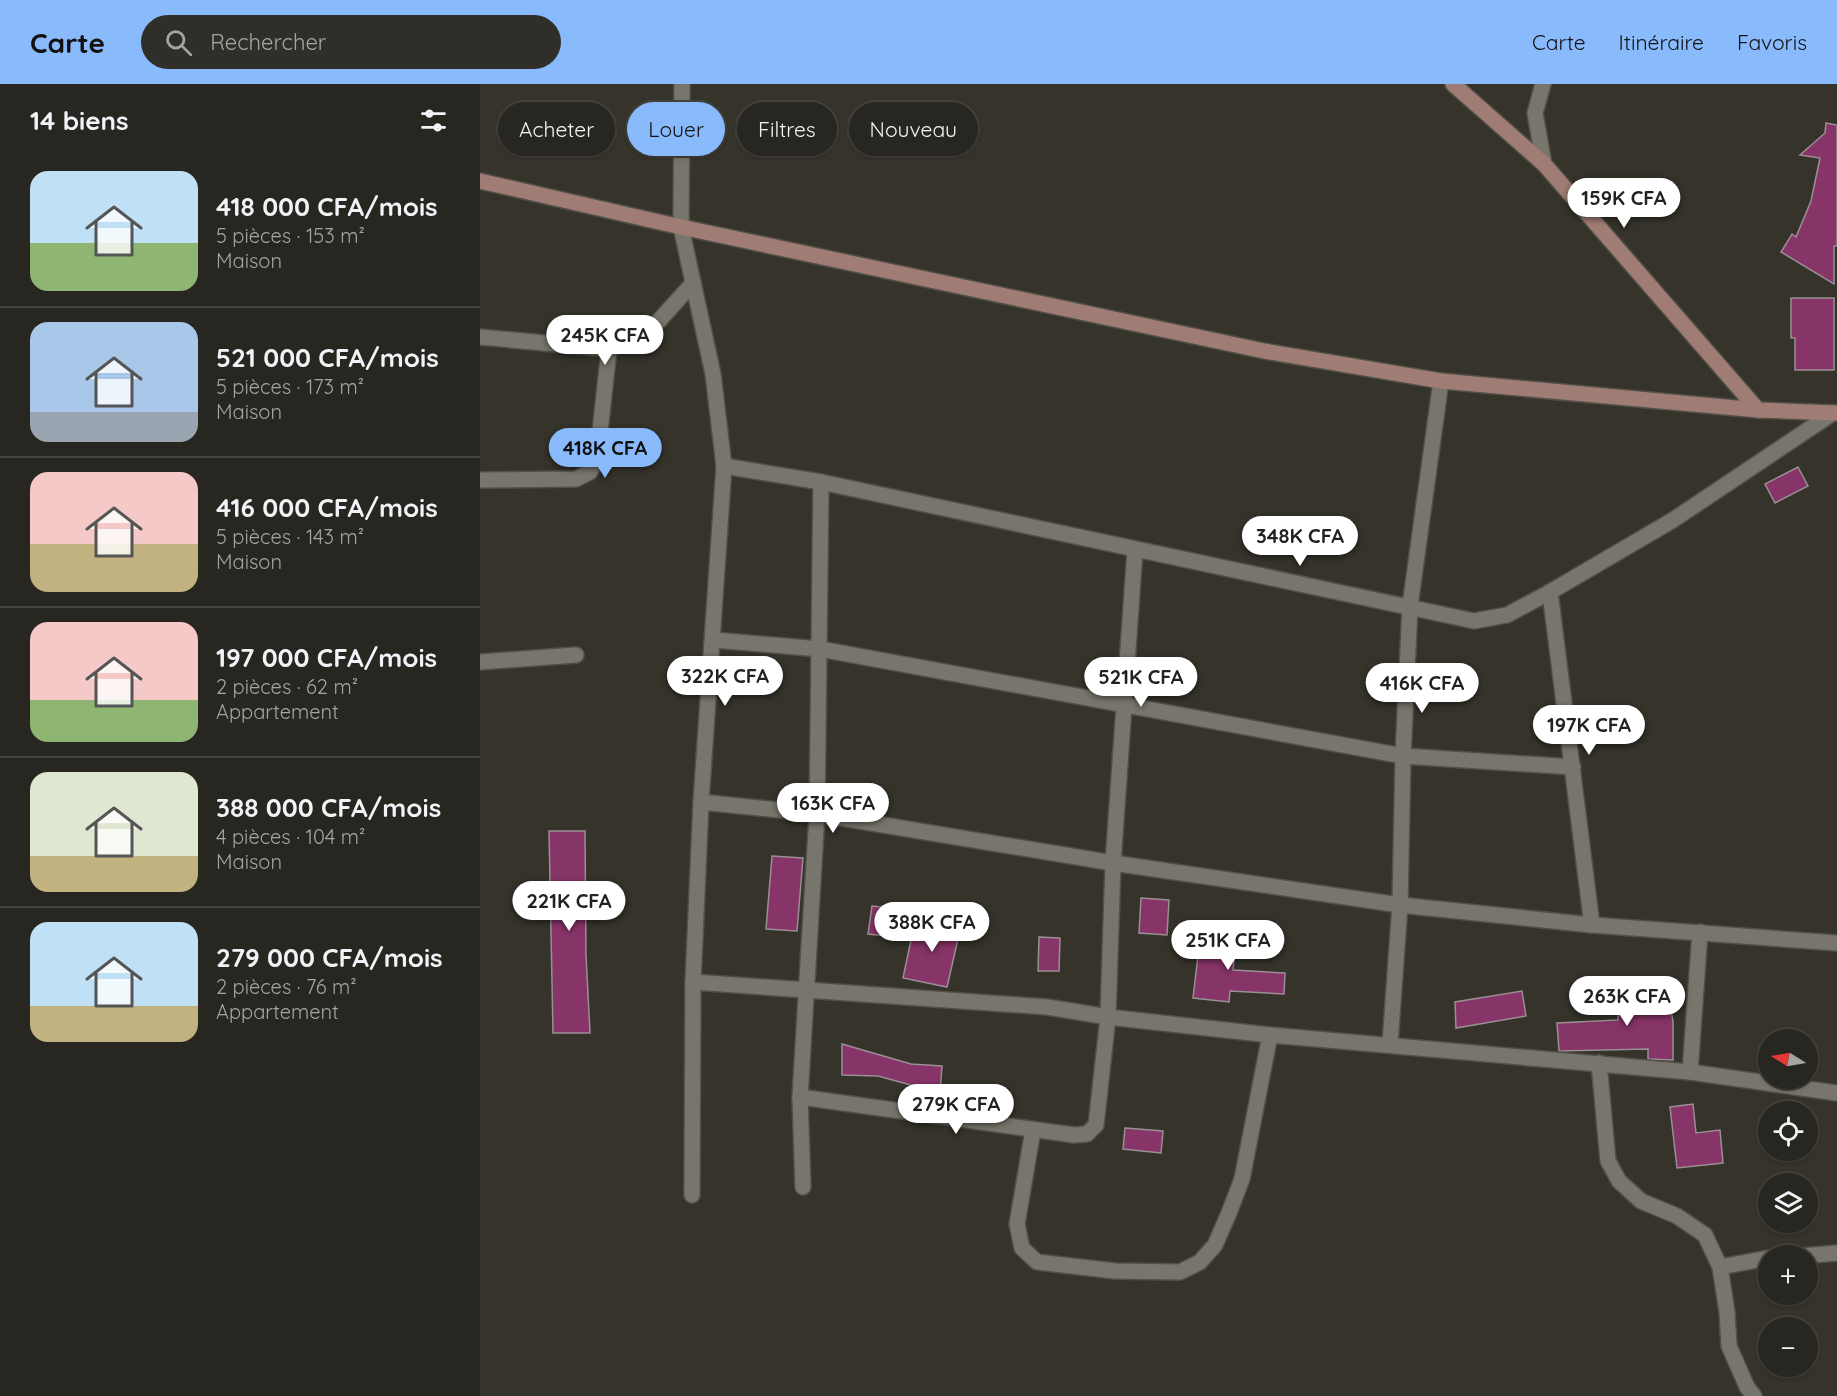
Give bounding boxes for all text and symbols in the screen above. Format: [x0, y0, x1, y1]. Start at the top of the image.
search box [141, 15, 561, 69]
text: Carte [30, 25, 105, 60]
icon: search [162, 26, 195, 59]
text: Rechercher [210, 28, 326, 56]
text: Carte [1532, 29, 1586, 55]
text: Itinéraire [1619, 29, 1704, 55]
text: Favoris [1737, 29, 1807, 55]
chip: Acheter [498, 102, 615, 156]
chip: Louer [627, 102, 725, 156]
chip: Filtres [737, 102, 837, 156]
chip: Nouveau [849, 102, 978, 156]
text: 14 biens [30, 104, 129, 137]
icon: filters [417, 104, 450, 137]
pin: 159K CFA [1562, 178, 1686, 229]
text: 159K CFA [1581, 185, 1667, 210]
text: 418 000 CFA/mois [216, 190, 438, 223]
icon: home [78, 195, 150, 267]
text: 5 pièces · 153 m² [216, 223, 365, 248]
text: Maison [216, 248, 282, 273]
pin: 245K CFA [543, 315, 667, 366]
text: 245K CFA [560, 322, 650, 347]
text: 521 000 CFA/mois [216, 341, 439, 374]
icon: home [78, 346, 150, 418]
text: 5 pièces · 173 m² [216, 374, 364, 399]
text: Maison [216, 399, 282, 424]
pin: 418K CFA [543, 428, 667, 479]
text: 418K CFA [563, 435, 647, 460]
text: 416 000 CFA/mois [216, 491, 438, 524]
icon: home [78, 496, 150, 568]
pin: 348K CFA [1238, 516, 1362, 567]
text: 348K CFA [1256, 523, 1344, 548]
text: 5 pièces · 143 m² [216, 524, 364, 549]
text: Maison [216, 549, 282, 574]
text: 197 000 CFA/mois [216, 641, 437, 674]
icon: home [78, 646, 150, 718]
pin: 322K CFA [663, 656, 787, 707]
pin: 521K CFA [1079, 657, 1203, 708]
text: 322K CFA [681, 663, 769, 688]
pin: 416K CFA [1360, 663, 1484, 714]
text: 521K CFA [1098, 664, 1184, 689]
text: 416K CFA [1380, 670, 1464, 695]
text: 2 pièces · 62 m² [216, 674, 358, 699]
text: Appartement [216, 699, 339, 724]
pin: 197K CFA [1527, 705, 1651, 756]
text: 197K CFA [1547, 712, 1631, 737]
pin: 163K CFA [771, 783, 895, 834]
text: 163K CFA [791, 790, 875, 815]
text: 388 000 CFA/mois [216, 791, 441, 824]
icon: home [78, 796, 150, 868]
text: 4 pièces · 104 m² [216, 824, 365, 849]
text: Maison [216, 849, 282, 874]
pin: 221K CFA [507, 881, 631, 932]
text: 221K CFA [526, 888, 612, 913]
pin: 388K CFA [870, 902, 994, 953]
text: 388K CFA [888, 909, 976, 934]
pin: 251K CFA [1166, 920, 1290, 971]
text: 251K CFA [1185, 927, 1271, 952]
text: 279 000 CFA/mois [216, 941, 443, 974]
icon: home [78, 946, 150, 1018]
text: 2 pièces · 76 m² [216, 974, 357, 999]
pin: 263K CFA [1565, 976, 1689, 1027]
text: 263K CFA [1583, 983, 1671, 1008]
text: Appartement [216, 999, 339, 1024]
north arrow [1758, 1029, 1818, 1089]
map controls [1758, 1029, 1818, 1377]
pin: 279K CFA [894, 1084, 1018, 1135]
text: 279K CFA [912, 1091, 1000, 1116]
button: locate [1758, 1101, 1818, 1161]
button: layers [1758, 1173, 1818, 1233]
button: + [1758, 1245, 1818, 1305]
button: − [1758, 1317, 1818, 1377]

